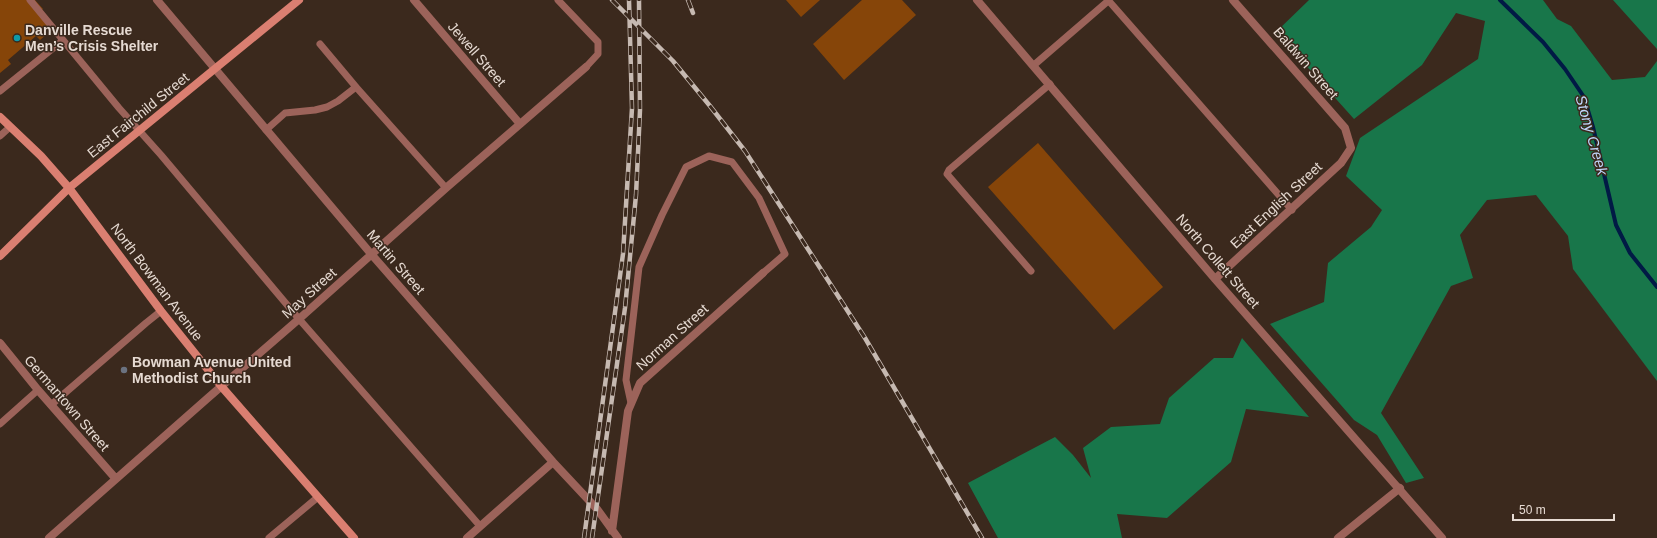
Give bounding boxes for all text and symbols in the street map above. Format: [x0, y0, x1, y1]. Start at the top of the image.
street label: Jewell Street [445, 19, 509, 90]
place label: Danville Rescue Men’s Crisis Shelter [25, 22, 159, 54]
street label: Baldwin Street [1270, 24, 1342, 102]
marker: Danville Rescue Men’s Crisis Shelter [12, 33, 22, 43]
street label: East Fairchild Street [84, 69, 192, 161]
water label: Stony Creek [1572, 93, 1612, 178]
street label: East English Street [1227, 158, 1325, 251]
street label: North Collett Street [1173, 211, 1263, 311]
street label: North Bowman Avenue [108, 220, 207, 344]
street label: Martin Street [364, 227, 428, 298]
street label: May Street [278, 264, 340, 322]
street label: Norman Street [633, 301, 711, 373]
street label: Germantown Street [21, 352, 113, 454]
place label: Bowman Avenue United Methodist Church [132, 354, 291, 386]
marker: Bowman Avenue United Methodist Church [119, 365, 129, 375]
scale bar [1513, 496, 1614, 522]
text: 50 m [1519, 503, 1546, 517]

